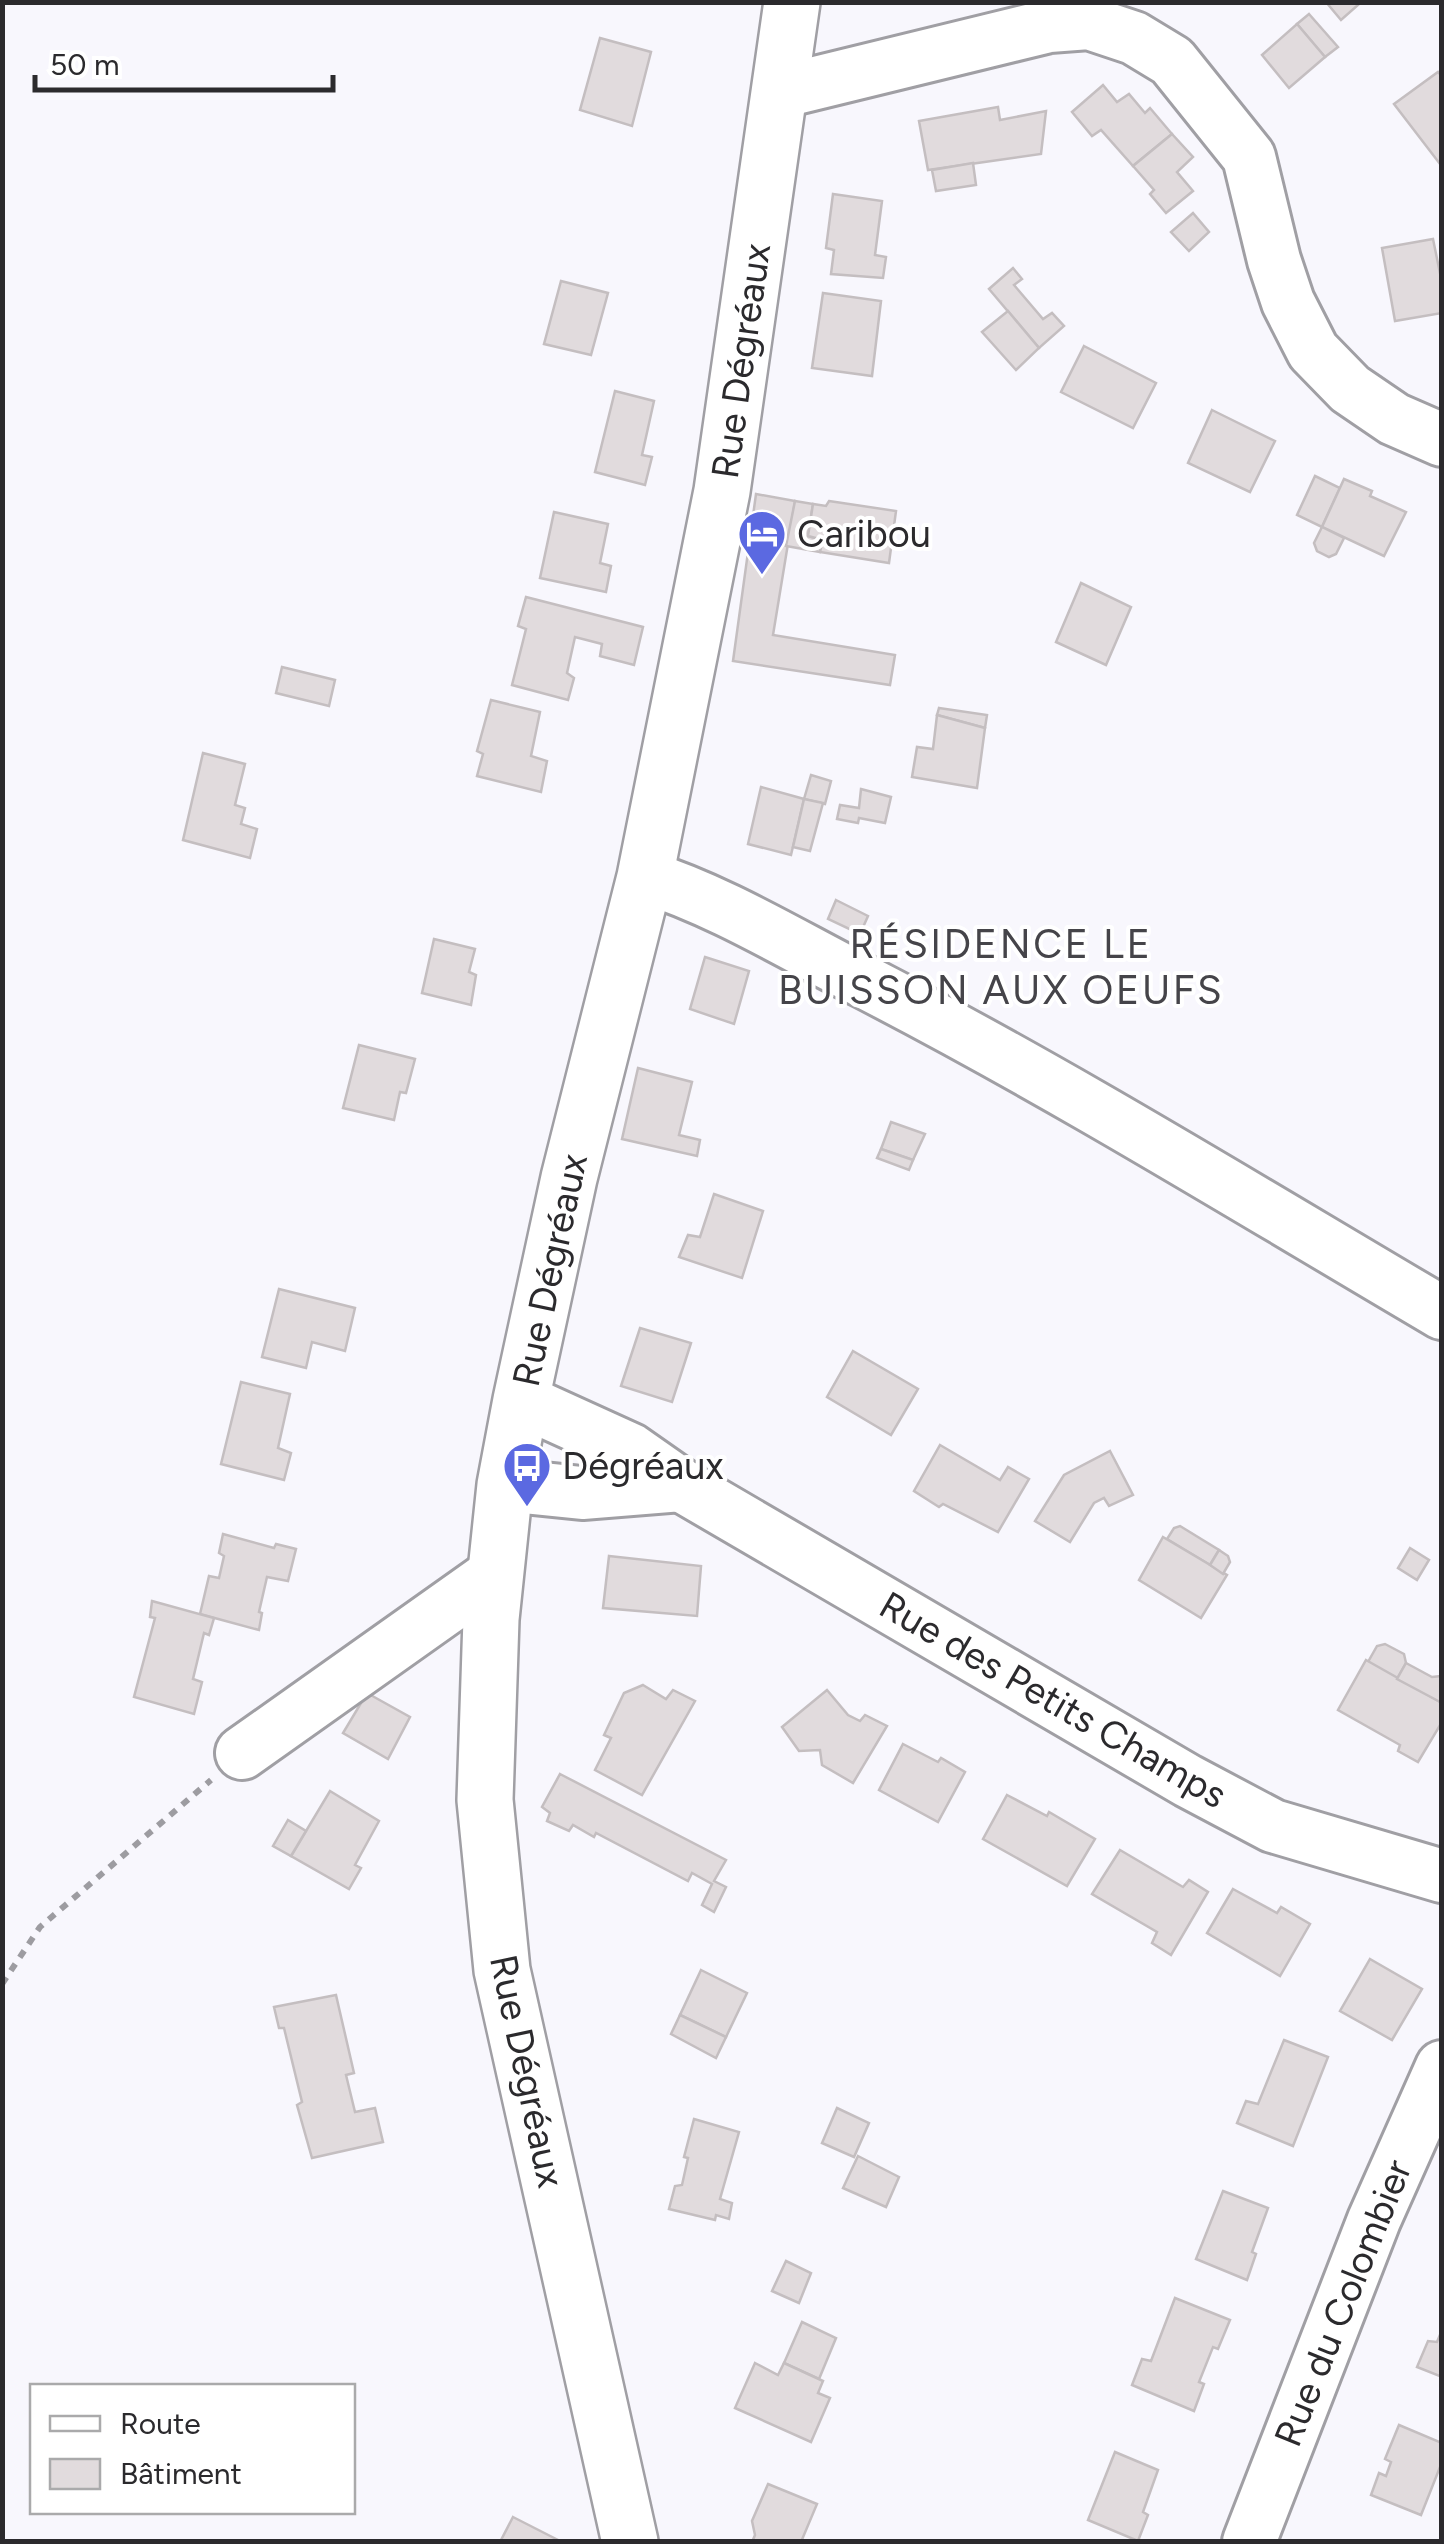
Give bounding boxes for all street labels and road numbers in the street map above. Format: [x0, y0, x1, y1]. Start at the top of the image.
street label: Rue Dégréaux [702, 241, 780, 481]
street label: Rue Dégréaux [503, 1149, 597, 1391]
street label: Rue des Petits Champs [871, 1582, 1235, 1818]
street label: Rue Dégréaux [480, 1950, 574, 2192]
street label: Rue du Colombier [1265, 2153, 1421, 2453]

